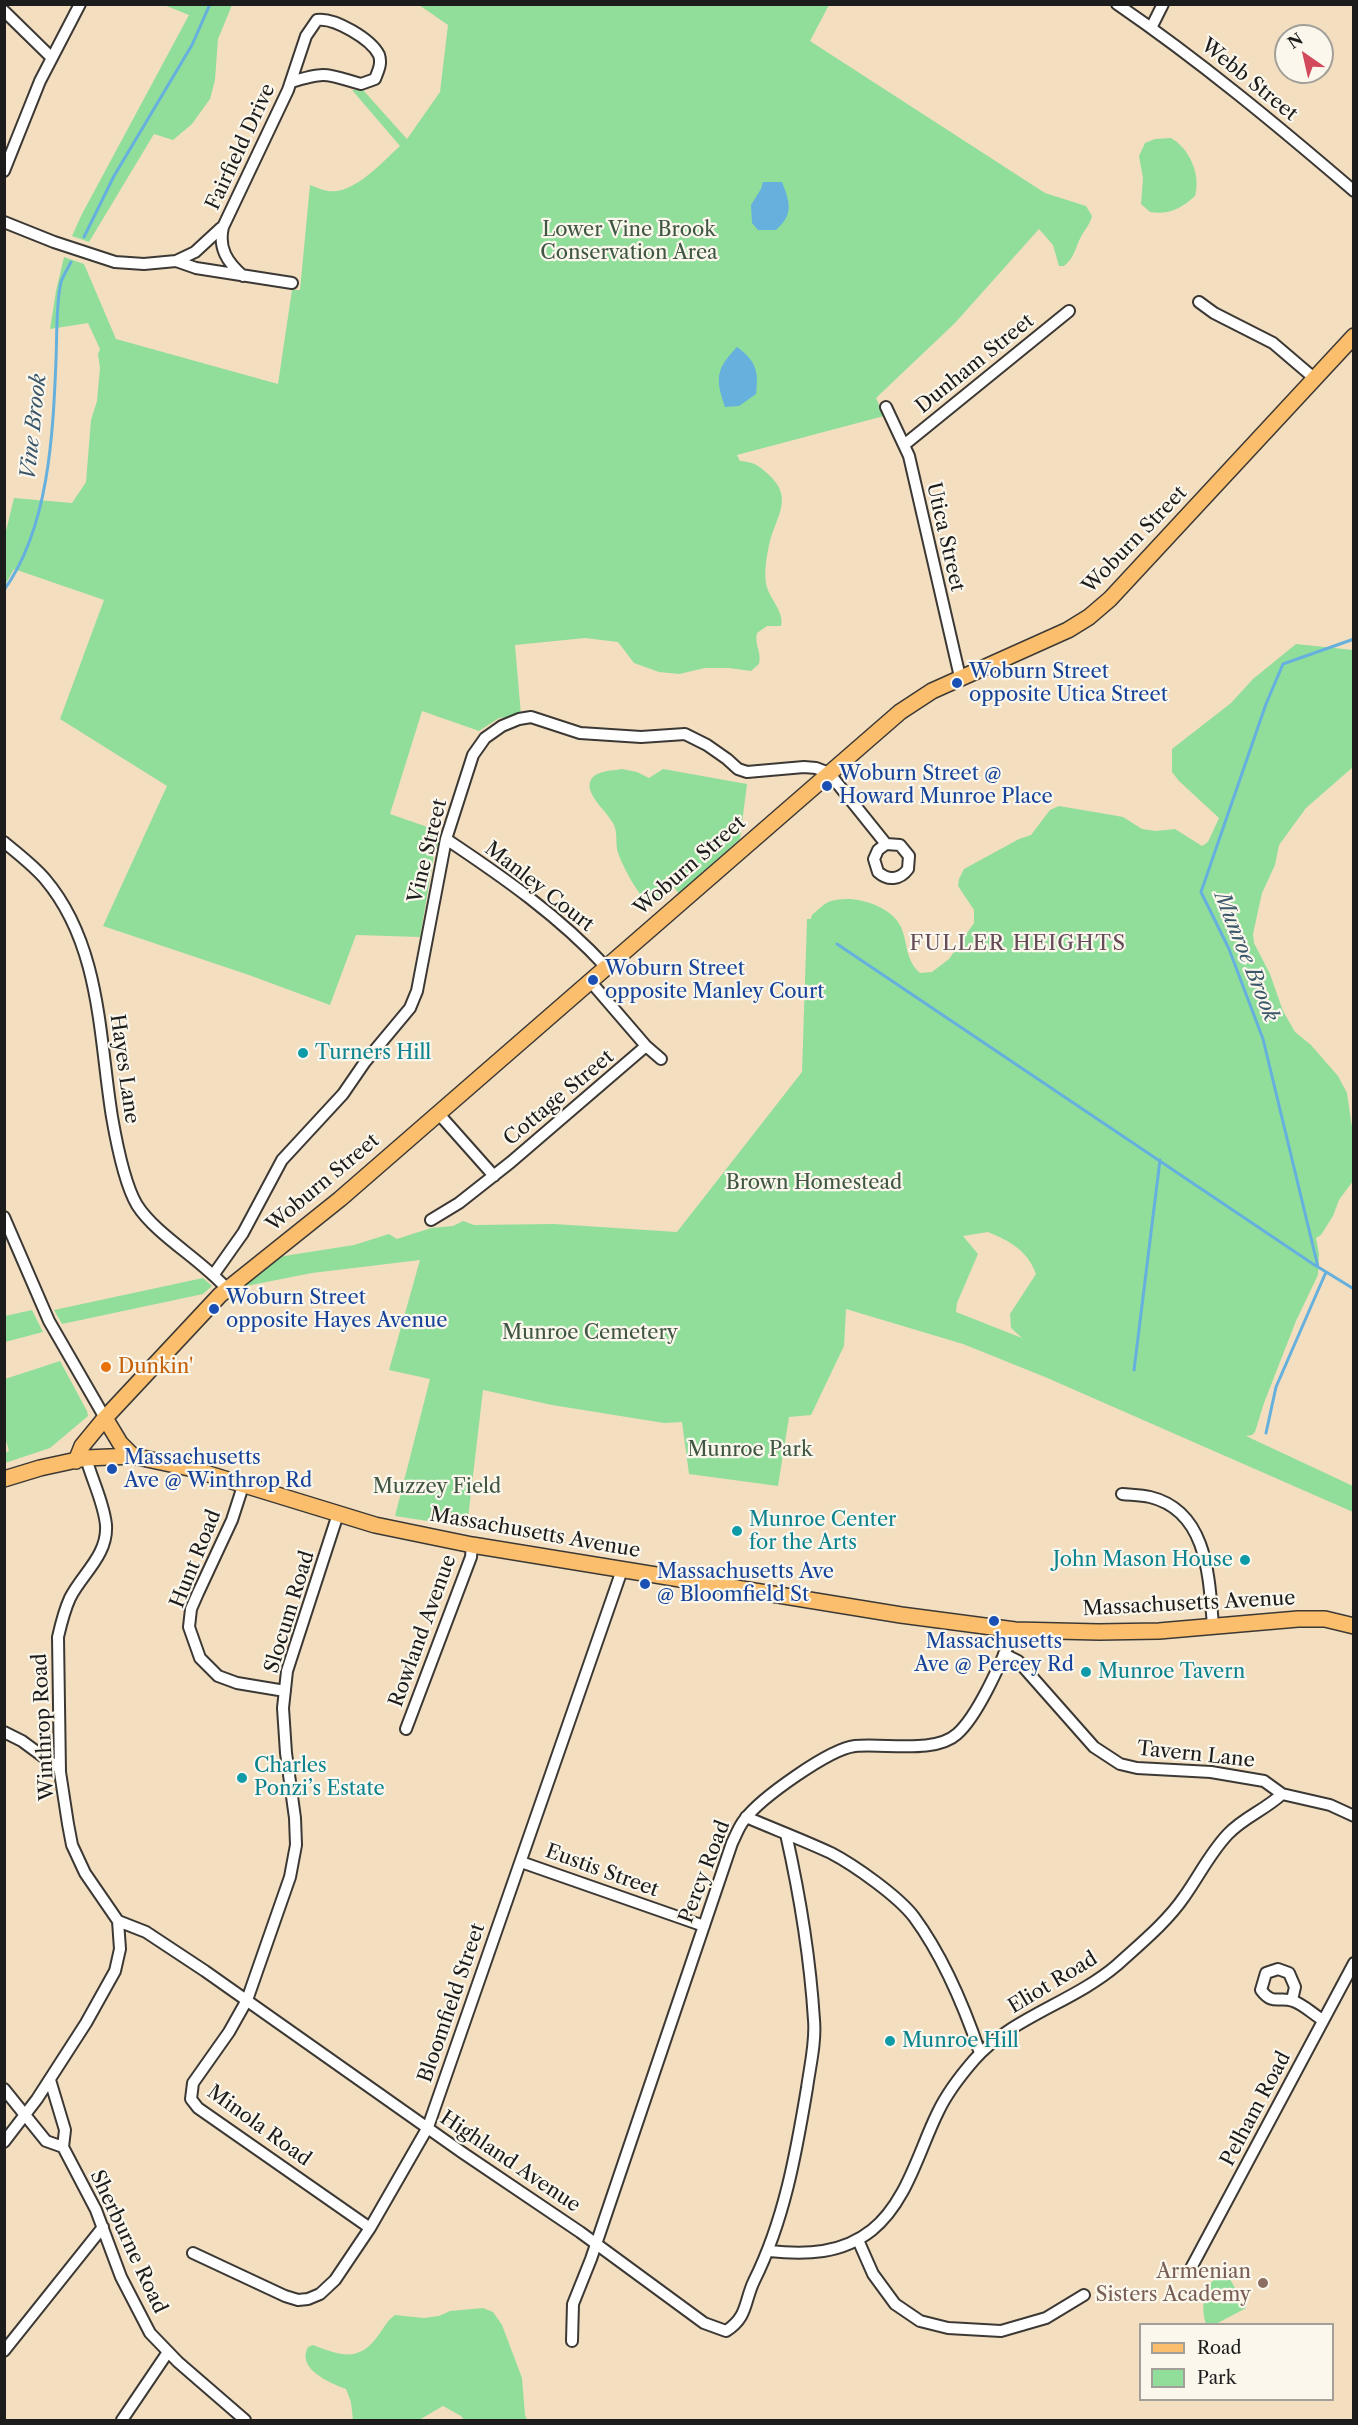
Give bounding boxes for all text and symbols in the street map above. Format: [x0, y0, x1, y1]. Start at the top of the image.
north arrow [1274, 24, 1334, 84]
text: N [1284, 29, 1306, 53]
street label: Webb Street [1196, 34, 1302, 126]
street label: Fairfield Drive [201, 80, 281, 214]
park label: Lower Vine Brook Conservation Area [540, 218, 718, 265]
street label: Dunham Street [911, 309, 1039, 419]
water label: Vine Brook [16, 373, 52, 481]
street label: Utica Street [921, 480, 969, 594]
street label: Woburn Street [1078, 481, 1192, 599]
place label: Woburn Street opposite Utica Street [969, 660, 1168, 707]
marker: Woburn Street opposite Utica Street [950, 676, 964, 690]
place label: Woburn Street @ Howard Munroe Place [839, 762, 1053, 809]
marker: Woburn Street @ Howard Munroe Place [820, 779, 834, 793]
street label: Vine Street [404, 797, 452, 905]
street label: Woburn Street [629, 811, 751, 921]
street label: Manley Court [480, 837, 598, 937]
water label: Munroe Brook [1208, 888, 1284, 1026]
district label: FULLER HEIGHTS [909, 931, 1127, 957]
place label: Woburn Street opposite Manley Court [605, 957, 824, 1004]
marker: Woburn Street opposite Manley Court [586, 973, 600, 987]
street label: Hayes Lane [104, 1013, 144, 1125]
place label: Turners Hill [315, 1041, 431, 1065]
street label: Cottage Street [499, 1045, 619, 1151]
marker: Turners Hill [296, 1046, 310, 1060]
street label: Woburn Street [262, 1129, 384, 1237]
park label: Brown Homestead [726, 1171, 902, 1195]
place label: Woburn Street opposite Hayes Avenue [226, 1286, 448, 1333]
marker: Woburn Street opposite Hayes Avenue [207, 1302, 221, 1316]
park label: Munroe Cemetery [502, 1321, 678, 1345]
place label: Dunkin' [118, 1355, 193, 1379]
marker: Dunkin' [99, 1360, 113, 1374]
park label: Munroe Park [687, 1438, 813, 1462]
place label: Massachusetts Ave @ Winthrop Rd [124, 1446, 312, 1493]
marker: Massachusetts Ave @ Winthrop Rd [105, 1462, 119, 1476]
park label: Muzzey Field [373, 1475, 501, 1499]
street label: Massachusetts Avenue [428, 1503, 642, 1563]
street label: Hunt Road [165, 1507, 227, 1611]
place label: Munroe Center for the Arts [749, 1508, 896, 1555]
marker: Munroe Center for the Arts [730, 1524, 744, 1538]
street label: Slocum Road [260, 1548, 320, 1676]
place label: John Mason House [1053, 1548, 1233, 1572]
street label: Rowland Avenue [384, 1552, 462, 1710]
marker: John Mason House [1238, 1553, 1252, 1567]
place label: Massachusetts Ave @ Bloomfield St [657, 1560, 834, 1607]
marker: Massachusetts Ave @ Bloomfield St [638, 1577, 652, 1591]
street label: Massachusetts Avenue [1082, 1586, 1296, 1622]
marker: Massachusetts Ave @ Percey Rd [987, 1614, 1001, 1628]
place label: Massachusetts Ave @ Percey Rd [914, 1630, 1074, 1677]
street label: Winthrop Road [28, 1653, 60, 1801]
place label: Munroe Tavern [1098, 1660, 1245, 1684]
marker: Munroe Tavern [1079, 1665, 1093, 1679]
street label: Tavern Lane [1136, 1737, 1256, 1773]
place label: Charles Ponzi’s Estate [254, 1754, 385, 1801]
marker: Charles Ponzi’s Estate [235, 1771, 249, 1785]
street label: Percy Road [674, 1817, 736, 1927]
street label: Eustis Street [542, 1839, 662, 1903]
street label: Bloomfield Street [413, 1920, 491, 2086]
street label: Eliot Road [1004, 1947, 1102, 2019]
place label: Munroe Hill [902, 2029, 1019, 2053]
marker: Munroe Hill [883, 2034, 897, 2048]
street label: Pelham Road [1216, 2048, 1296, 2170]
street label: Minola Road [202, 2080, 316, 2172]
street label: Highland Avenue [435, 2106, 585, 2218]
street label: Sherburne Road [84, 2166, 172, 2318]
place label: Armenian Sisters Academy [1095, 2260, 1251, 2307]
marker: Armenian Sisters Academy [1256, 2276, 1270, 2290]
legend [1139, 2323, 1334, 2401]
text: Road [1197, 2337, 1242, 2359]
text: Park [1197, 2367, 1236, 2389]

